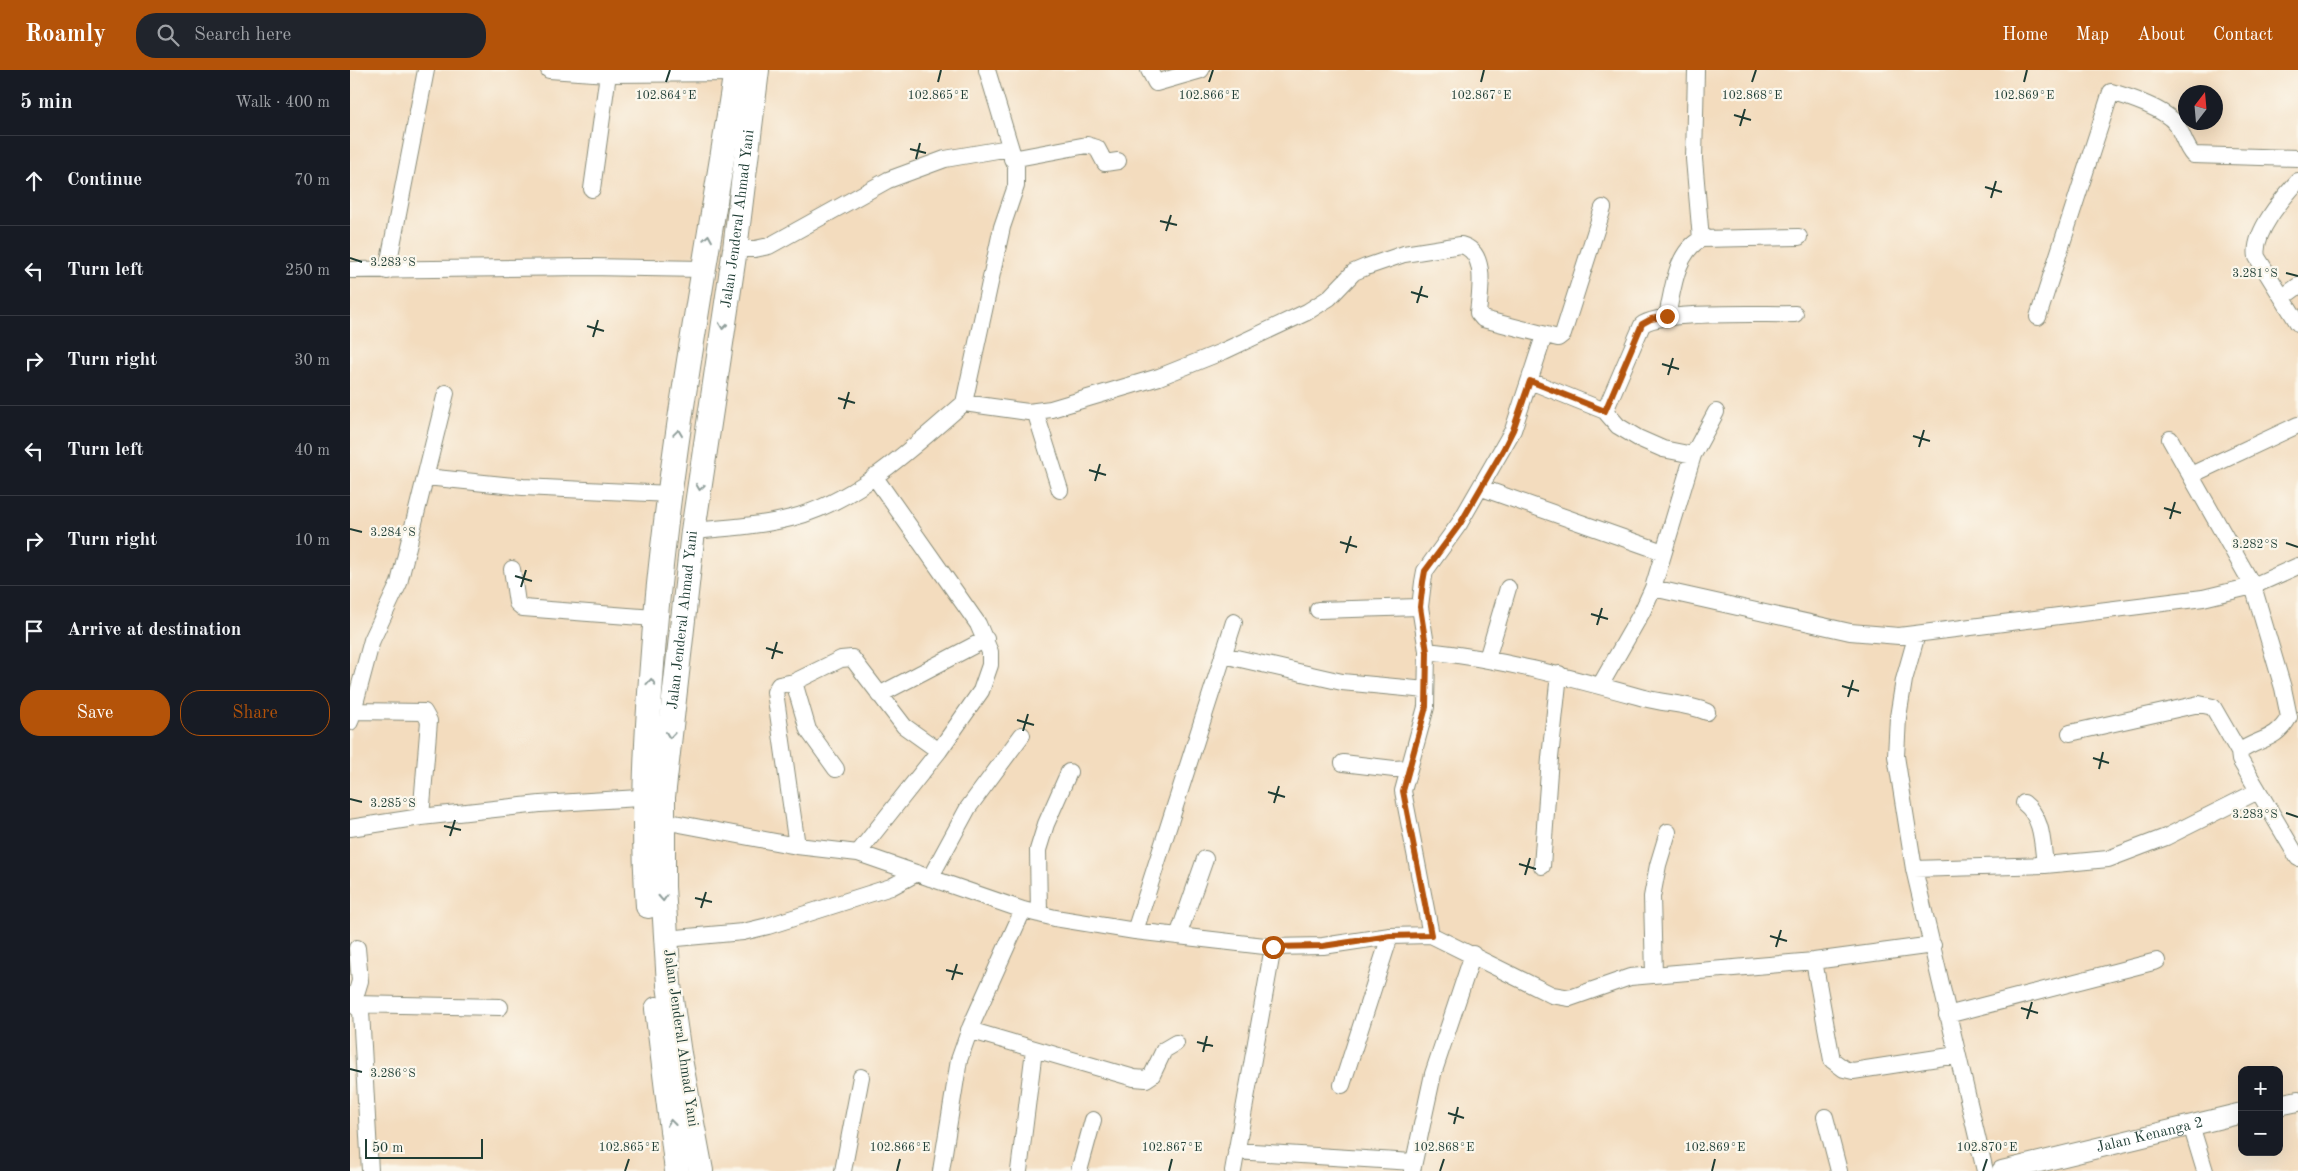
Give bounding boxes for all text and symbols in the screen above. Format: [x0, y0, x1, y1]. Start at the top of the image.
search box [136, 13, 486, 58]
icon: search [154, 21, 182, 49]
text: Roamly [25, 23, 106, 47]
text: Search here [194, 26, 291, 45]
text: Home [2002, 26, 2048, 44]
text: Map [2076, 26, 2109, 44]
text: About [2137, 26, 2185, 44]
text: Contact [2213, 26, 2273, 44]
north arrow [2178, 85, 2223, 130]
text: 102.865°E [908, 89, 968, 102]
text: 102.864°E [636, 90, 696, 102]
text: 102.866°E [1179, 90, 1239, 102]
text: 102.867°E [1451, 90, 1511, 102]
text: 102.868°E [1722, 90, 1782, 102]
text: 102.869°E [1994, 90, 2054, 102]
text: 5 min [20, 92, 73, 113]
text: Walk · 400 m [235, 95, 330, 111]
street label: Jalan Jenderal Ahmad Yani [719, 129, 757, 309]
icon: ahead [20, 167, 48, 195]
text: Continue [67, 171, 142, 190]
text: 70 m [294, 173, 330, 189]
one-way arrow [703, 234, 713, 243]
icon: left [20, 257, 48, 285]
text: 3.283°S [370, 257, 416, 269]
text: Turn left [67, 261, 144, 280]
text: 250 m [285, 263, 330, 279]
text: 3.281°S [2232, 268, 2278, 280]
route end [1656, 305, 1679, 328]
one-way arrow [719, 322, 729, 331]
icon: right [20, 347, 48, 375]
text: Turn right [67, 351, 157, 370]
text: 30 m [294, 353, 330, 369]
one-way arrow [672, 429, 683, 437]
icon: left [20, 437, 48, 465]
text: Turn left [67, 441, 144, 460]
text: 40 m [294, 443, 330, 459]
one-way arrow [695, 483, 705, 492]
icon: right [20, 527, 48, 555]
text: 3.284°S [370, 527, 416, 539]
street label: Jalan Jenderal Ahmad Yani [665, 530, 700, 710]
text: Turn right [67, 531, 157, 550]
text: 10 m [294, 533, 330, 549]
text: 3.282°S [2232, 539, 2278, 551]
icon: arrive [20, 617, 48, 645]
text: Arrive at destination [67, 621, 241, 640]
one-way arrow [645, 677, 656, 685]
button: Save [20, 690, 170, 736]
button: Share [180, 690, 330, 736]
one-way arrow [665, 732, 676, 740]
text: 3.285°S [370, 797, 416, 810]
text: 3.283°S [2232, 809, 2278, 821]
one-way arrow [658, 894, 669, 902]
route start [1262, 936, 1285, 959]
street label: Jalan Jenderal Ahmad Yani [660, 948, 700, 1128]
map controls [2238, 1066, 2283, 1156]
button: + [2238, 1066, 2283, 1111]
text: 3.286°S [370, 1068, 416, 1080]
button: − [2238, 1111, 2283, 1156]
street label: Jalan Kenanga 2 [2095, 1115, 2205, 1155]
one-way arrow [666, 1118, 677, 1126]
scale bar [365, 1136, 482, 1159]
text: 50 m [372, 1141, 403, 1155]
text: 102.865°E [599, 1141, 659, 1154]
text: 102.866°E [870, 1142, 930, 1154]
text: 102.867°E [1142, 1142, 1202, 1154]
text: 102.868°E [1414, 1142, 1474, 1154]
text: 102.869°E [1685, 1142, 1745, 1154]
text: 102.870°E [1957, 1142, 2017, 1154]

